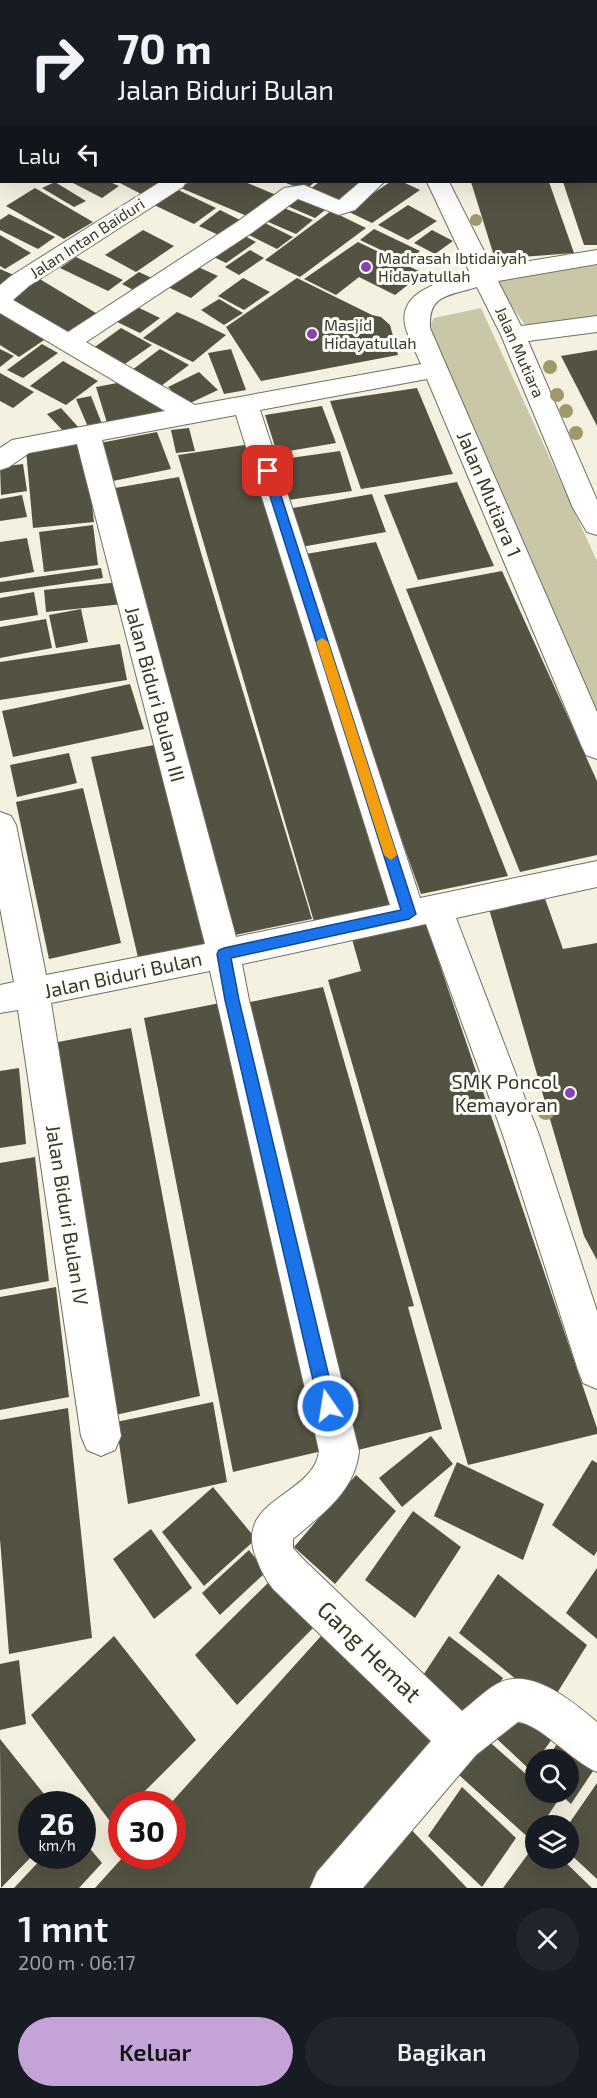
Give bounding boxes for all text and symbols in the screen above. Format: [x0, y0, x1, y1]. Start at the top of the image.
text: 70 m [117, 22, 212, 72]
icon: right [18, 24, 96, 102]
text: Jalan Biduri Bulan [117, 73, 334, 105]
icon: left [72, 138, 105, 171]
text: Lalu [18, 142, 60, 168]
street label: Jalan Intan Baiduri [26, 193, 148, 282]
place label: Madrasah Ibtidaiyah Hidayatullah [378, 248, 527, 285]
marker: Madrasah Ibtidaiyah Hidayatullah [359, 260, 373, 274]
street label: Jalan Mutiara [492, 303, 549, 400]
place label: Masjid Hidayatullah [324, 315, 417, 352]
marker: Masjid Hidayatullah [305, 327, 319, 341]
street label: Jalan Mutiara 1 [453, 427, 527, 560]
pin [242, 445, 293, 496]
icon: arrive [251, 454, 284, 487]
street label: Jalan Biduri Bulan III [121, 603, 191, 784]
street label: Jalan Biduri Bulan [42, 946, 204, 1002]
place label: SMK Poncol Kemayoran [452, 1069, 558, 1116]
marker: SMK Poncol Kemayoran [563, 1086, 577, 1100]
street label: Jalan Biduri Bulan IV [42, 1123, 94, 1307]
position arrow [296, 1374, 360, 1438]
street label: Gang Hemat [312, 1594, 428, 1708]
map controls [525, 1749, 579, 1869]
button: search [525, 1749, 579, 1803]
speed limit sign: 30 [108, 1791, 186, 1869]
text: 26 [39, 1805, 75, 1841]
button: layers [525, 1815, 579, 1869]
text: km/h [38, 1836, 76, 1854]
text: 1 mnt [18, 1906, 108, 1949]
button: close [516, 1908, 579, 1971]
text: 200 m · 06:17 [18, 1950, 135, 1974]
button: Keluar [18, 2017, 293, 2086]
button: Bagikan [305, 2017, 579, 2086]

